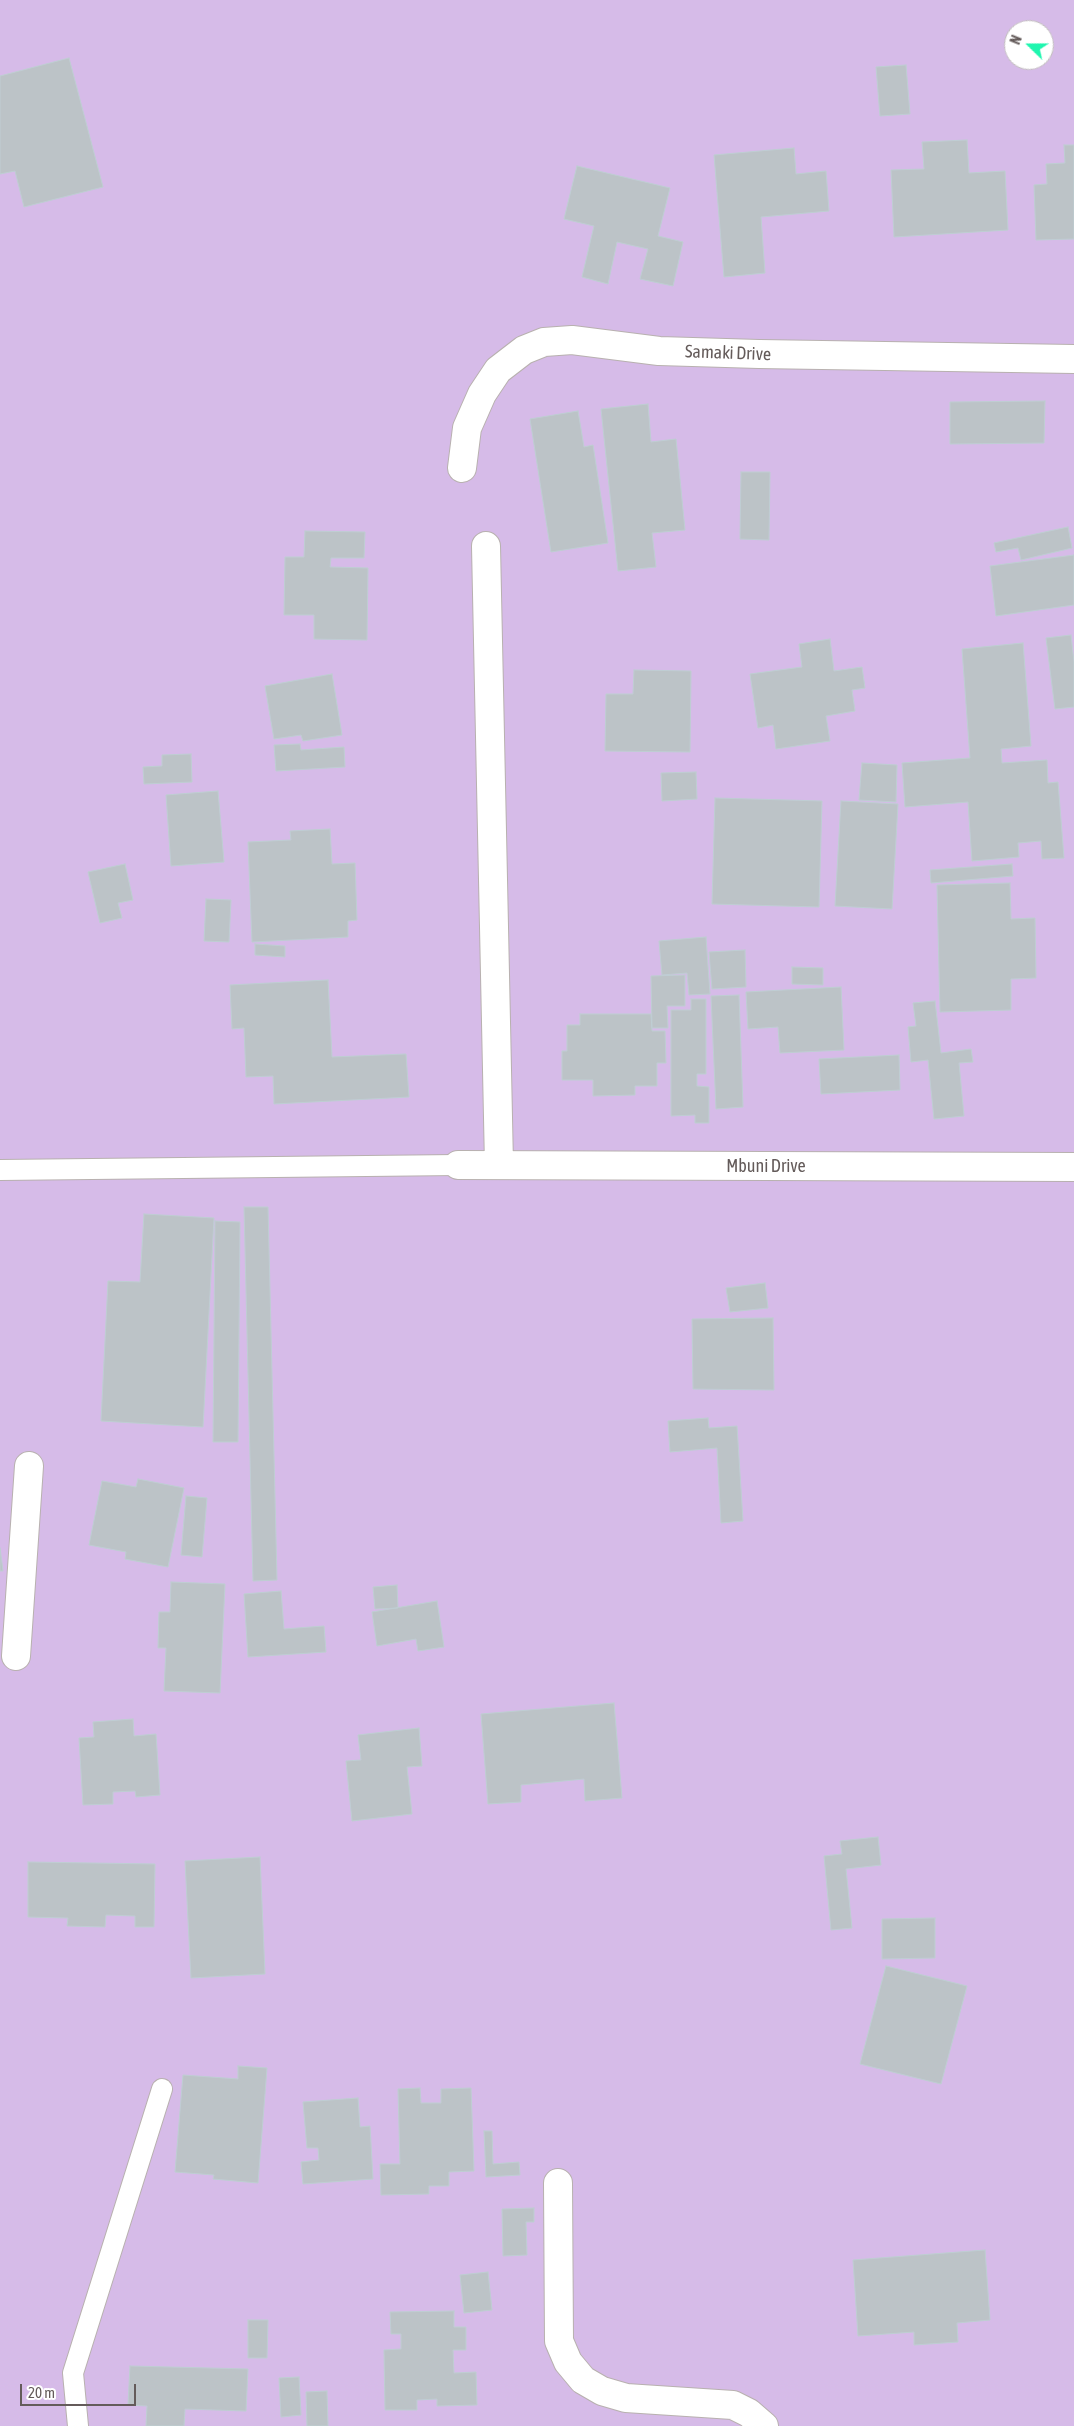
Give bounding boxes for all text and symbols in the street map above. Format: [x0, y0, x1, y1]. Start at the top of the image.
north arrow [1004, 20, 1054, 70]
text: N [1007, 33, 1025, 47]
street label: Samaki Drive [685, 341, 771, 365]
street label: Mbuni Drive [726, 1155, 806, 1177]
scale bar [22, 2374, 139, 2406]
text: 20 m [28, 2384, 55, 2401]

